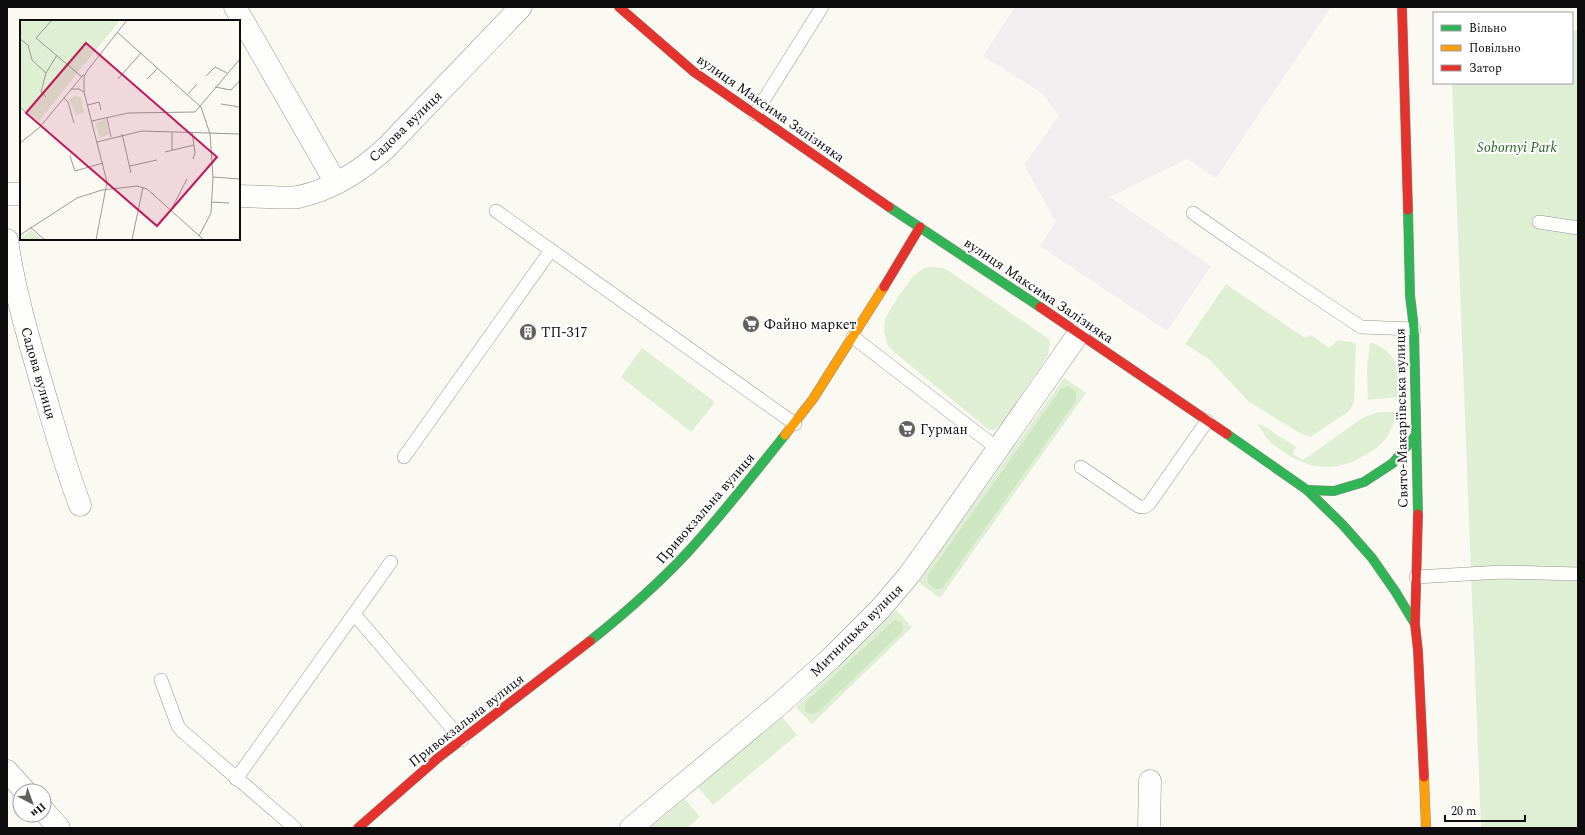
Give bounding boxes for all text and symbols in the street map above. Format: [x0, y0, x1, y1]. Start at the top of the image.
legend [1433, 12, 1573, 84]
text: Вільно [1469, 19, 1507, 38]
inset map [20, 20, 240, 240]
text: Повільно [1469, 39, 1521, 58]
street label: вулиця Максима Залізняка [692, 49, 849, 168]
text: Затор [1469, 59, 1502, 78]
street label: Садова вулиця [364, 86, 447, 167]
park label: Sobornyi Park [1477, 137, 1557, 158]
street label: вулиця Максима Залізняка [960, 232, 1118, 349]
supermarket icon: Файно маркет [741, 314, 761, 334]
place label: Файно маркет [764, 314, 856, 335]
building icon: ТП-317 [518, 322, 538, 342]
place label: ТП-317 [541, 322, 588, 343]
street label: Садова вулиця [15, 324, 62, 422]
street label: Свято-Макаріївська вулиця [1389, 328, 1414, 508]
supermarket icon: Гурман [897, 419, 917, 439]
place label: Гурман [920, 419, 968, 440]
street label: Привокзальна вулиця [651, 448, 760, 569]
street label: Митницька вулиця [805, 579, 908, 682]
street label: Привокзальна вулиця [404, 668, 529, 772]
north arrow [12, 783, 52, 823]
scale bar [1445, 797, 1525, 823]
text: Пн [27, 799, 50, 822]
text: 20 m [1451, 802, 1476, 821]

